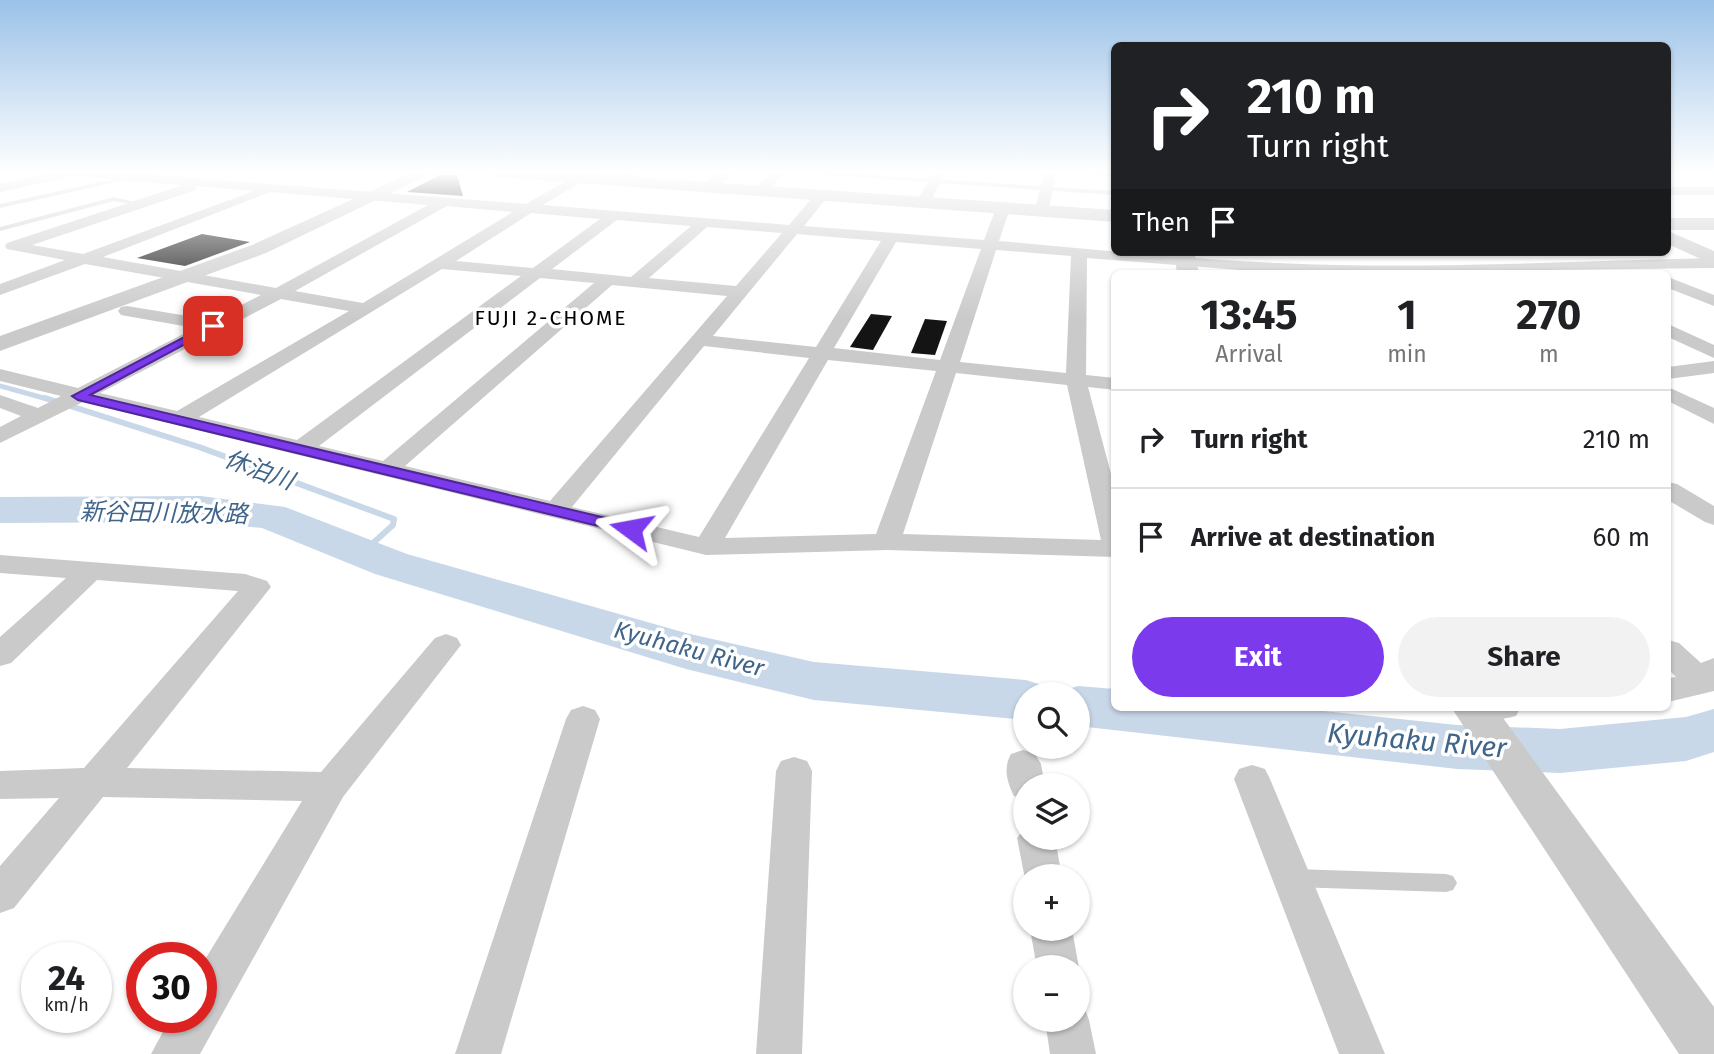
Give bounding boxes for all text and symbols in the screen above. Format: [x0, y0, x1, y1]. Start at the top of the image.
text: 210 m [1247, 67, 1376, 126]
icon: right [1132, 70, 1223, 161]
text: Turn right [1247, 127, 1389, 165]
icon: arrive [1204, 203, 1242, 241]
text: Then [1132, 207, 1190, 238]
text: 13:45 [1201, 290, 1298, 340]
text: 1 [1397, 290, 1417, 340]
text: 270 [1516, 290, 1581, 340]
pin [183, 296, 243, 356]
district label: FUJI 2-CHOME [474, 305, 628, 331]
icon: arrive [194, 307, 232, 345]
text: Arrival [1215, 340, 1283, 368]
text: min [1387, 340, 1427, 368]
text: m [1539, 340, 1559, 368]
icon: right [1132, 420, 1170, 458]
text: Turn right [1191, 424, 1308, 455]
text: 210 m [1583, 424, 1650, 455]
water label: 休泊川 [220, 445, 300, 496]
position arrow [594, 492, 668, 566]
water label: 新谷田川放水路 [80, 498, 250, 528]
icon: arrive [1132, 518, 1170, 556]
text: Arrive at destination [1191, 522, 1435, 553]
text: 60 m [1592, 522, 1650, 553]
water label: Kyuhaku River [611, 616, 768, 683]
button: Exit [1132, 617, 1384, 697]
button: Share [1398, 617, 1650, 697]
map controls [1013, 682, 1090, 1032]
button: search [1013, 682, 1090, 759]
water label: Kyuhaku River [1326, 716, 1509, 765]
button: layers [1013, 773, 1090, 850]
button: + [1013, 864, 1090, 941]
speed limit sign: 30 [126, 942, 217, 1033]
button: − [1013, 955, 1090, 1032]
text: 24 [48, 957, 85, 999]
text: km/h [44, 994, 89, 1016]

